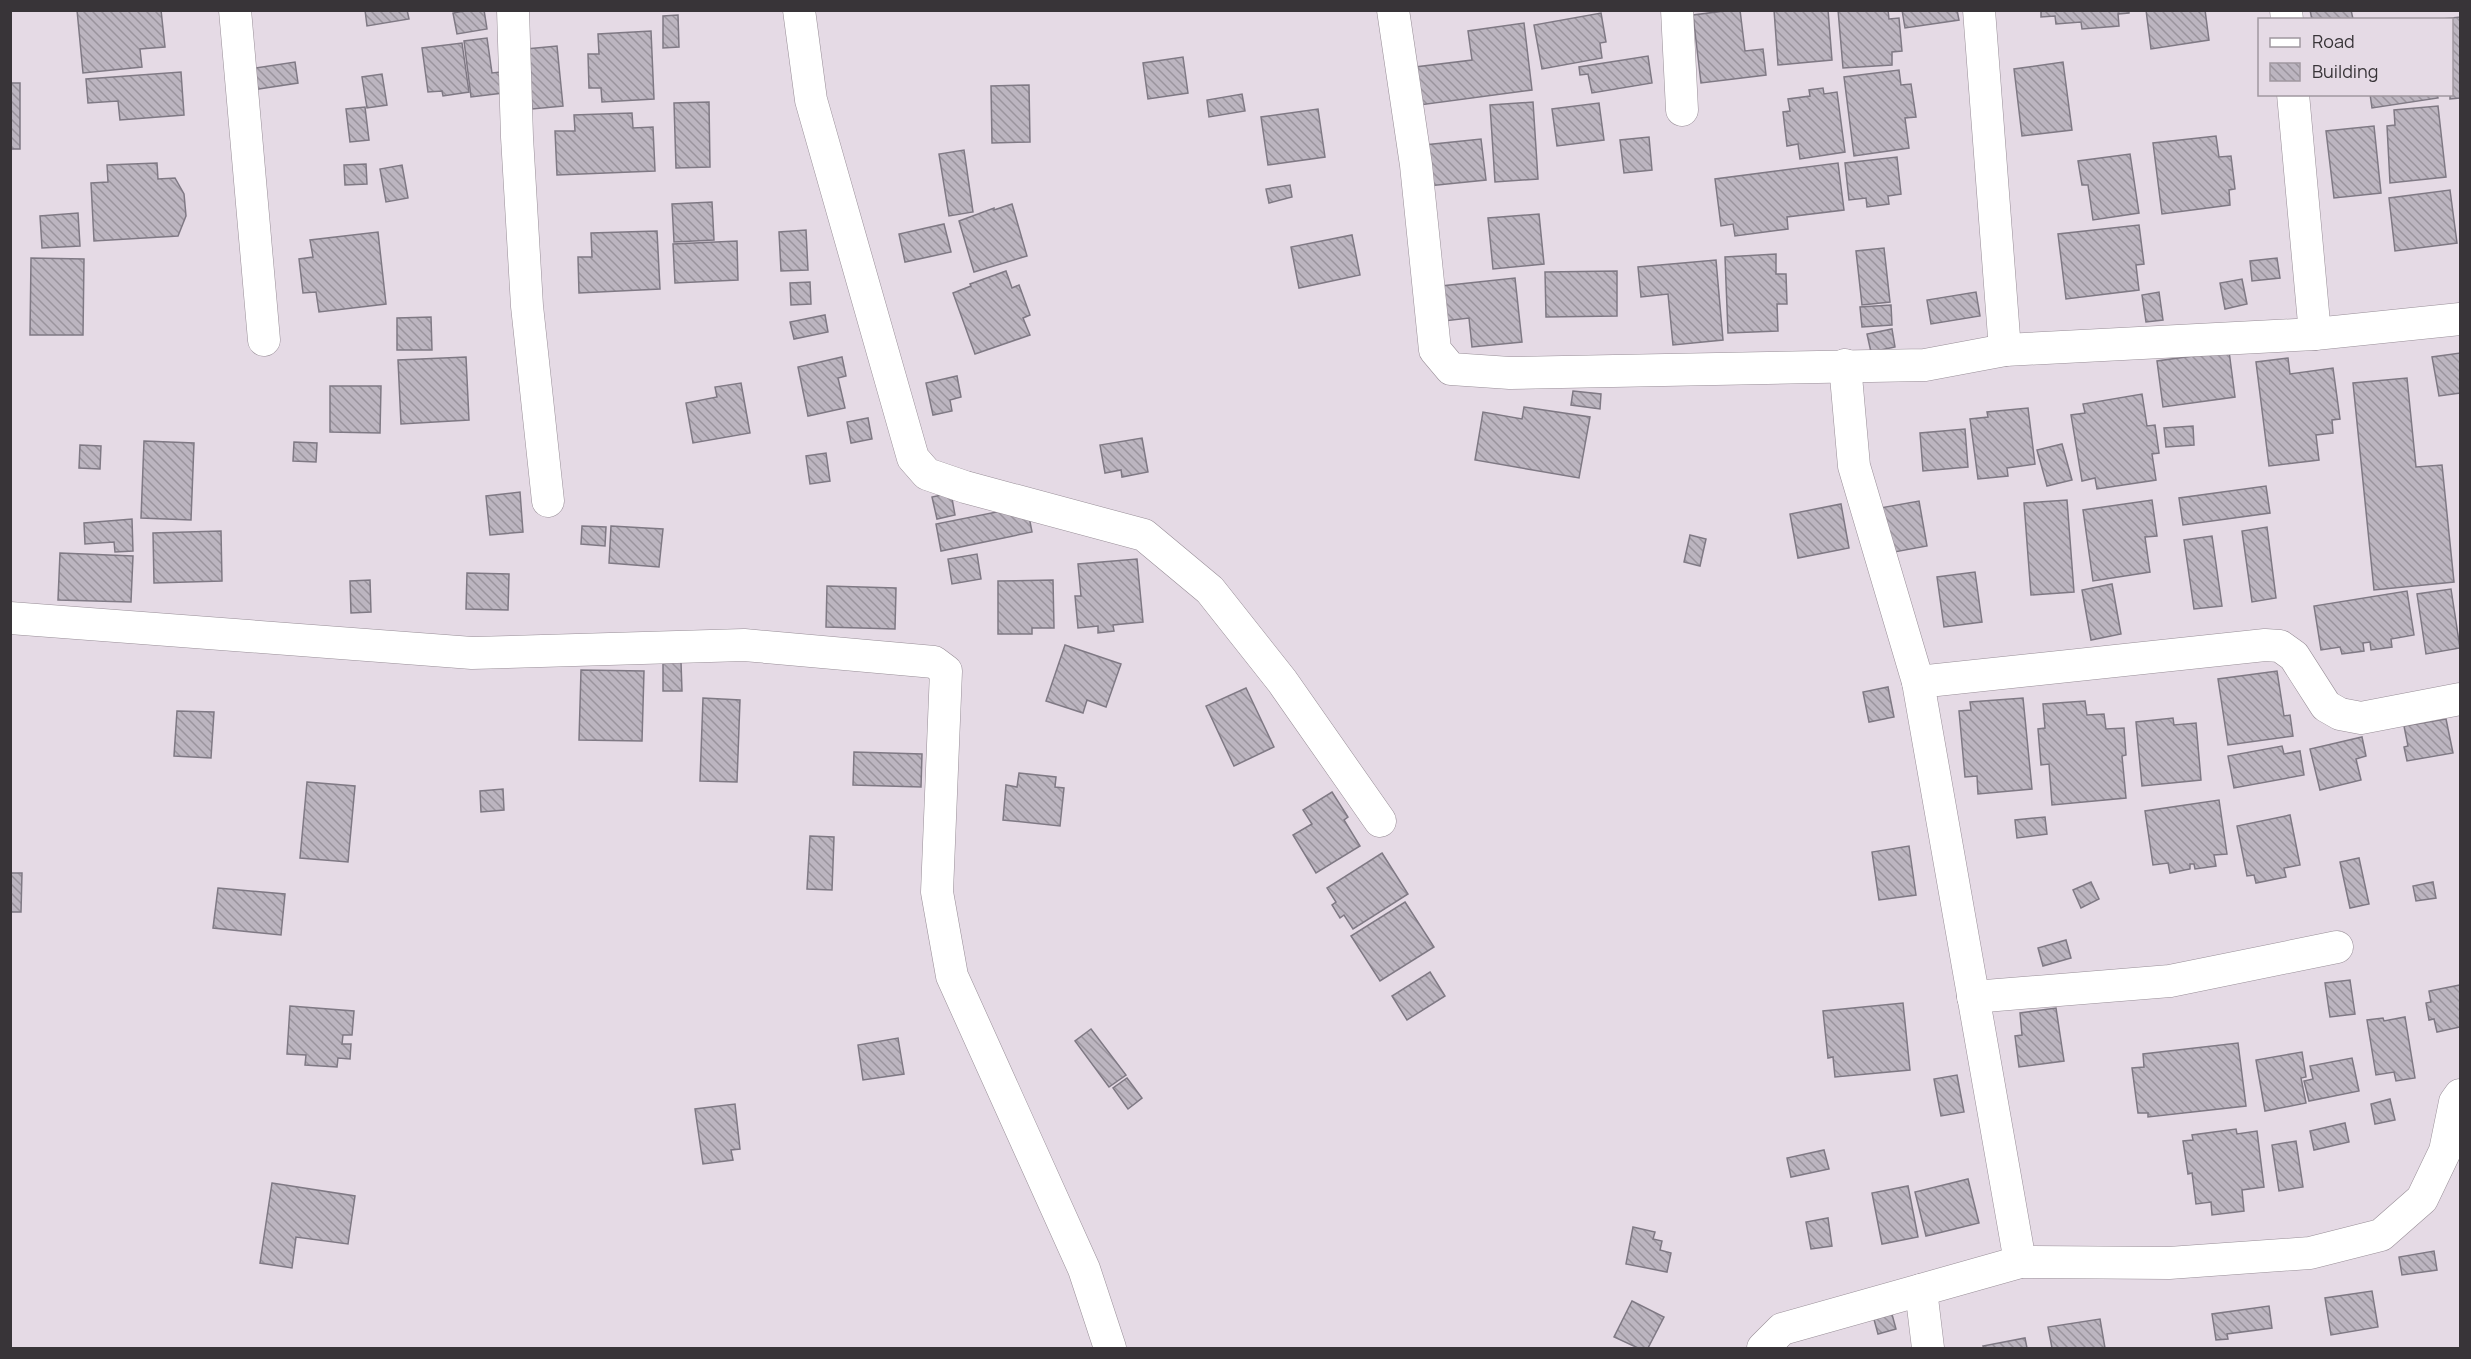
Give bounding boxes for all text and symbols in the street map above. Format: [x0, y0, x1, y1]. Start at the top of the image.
legend [2258, 18, 2453, 96]
text: Road [2312, 29, 2355, 53]
text: Building [2312, 59, 2378, 83]

